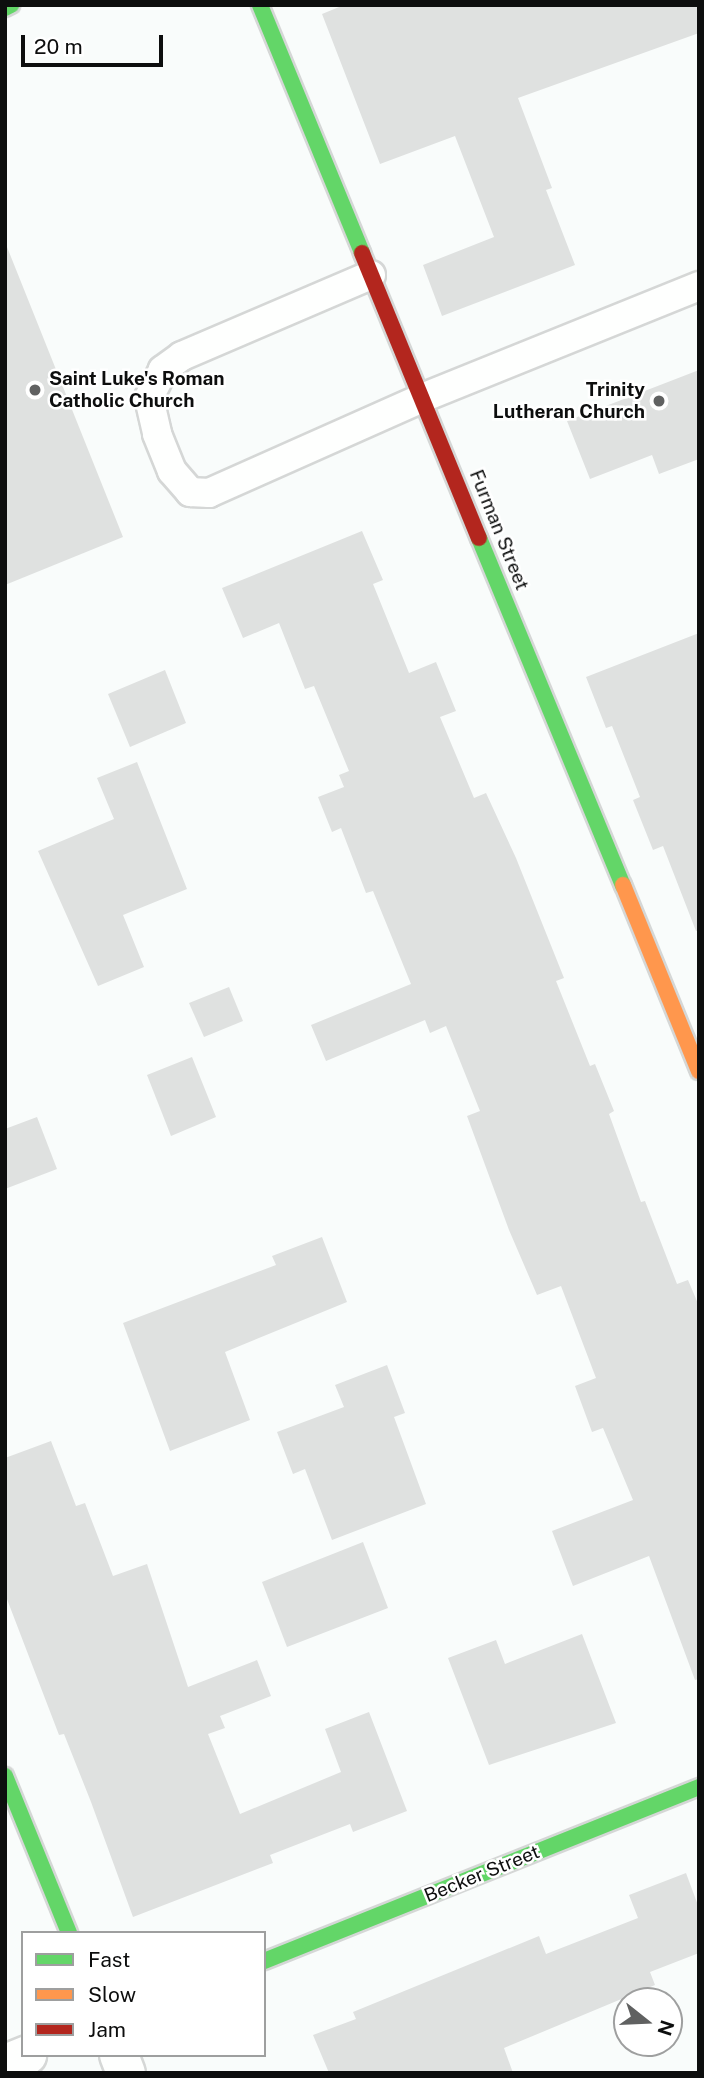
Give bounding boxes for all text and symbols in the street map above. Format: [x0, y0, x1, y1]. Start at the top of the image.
scale bar [24, 21, 166, 65]
text: 20 m [34, 34, 83, 59]
place label: Saint Luke's Roman Catholic Church [49, 368, 225, 412]
place label: Trinity Lutheran Church [493, 379, 645, 423]
marker: Saint Luke's Roman Catholic Church [27, 382, 43, 398]
marker: Trinity Lutheran Church [651, 393, 667, 409]
street label: Furman Street [465, 467, 533, 593]
street label: Becker Street [421, 1841, 543, 1907]
legend [21, 1931, 266, 2057]
text: Fast [88, 1947, 130, 1972]
text: Slow [88, 1982, 136, 2007]
north arrow [613, 1987, 683, 2057]
text: Jam [88, 2017, 126, 2042]
text: N [653, 2017, 679, 2038]

